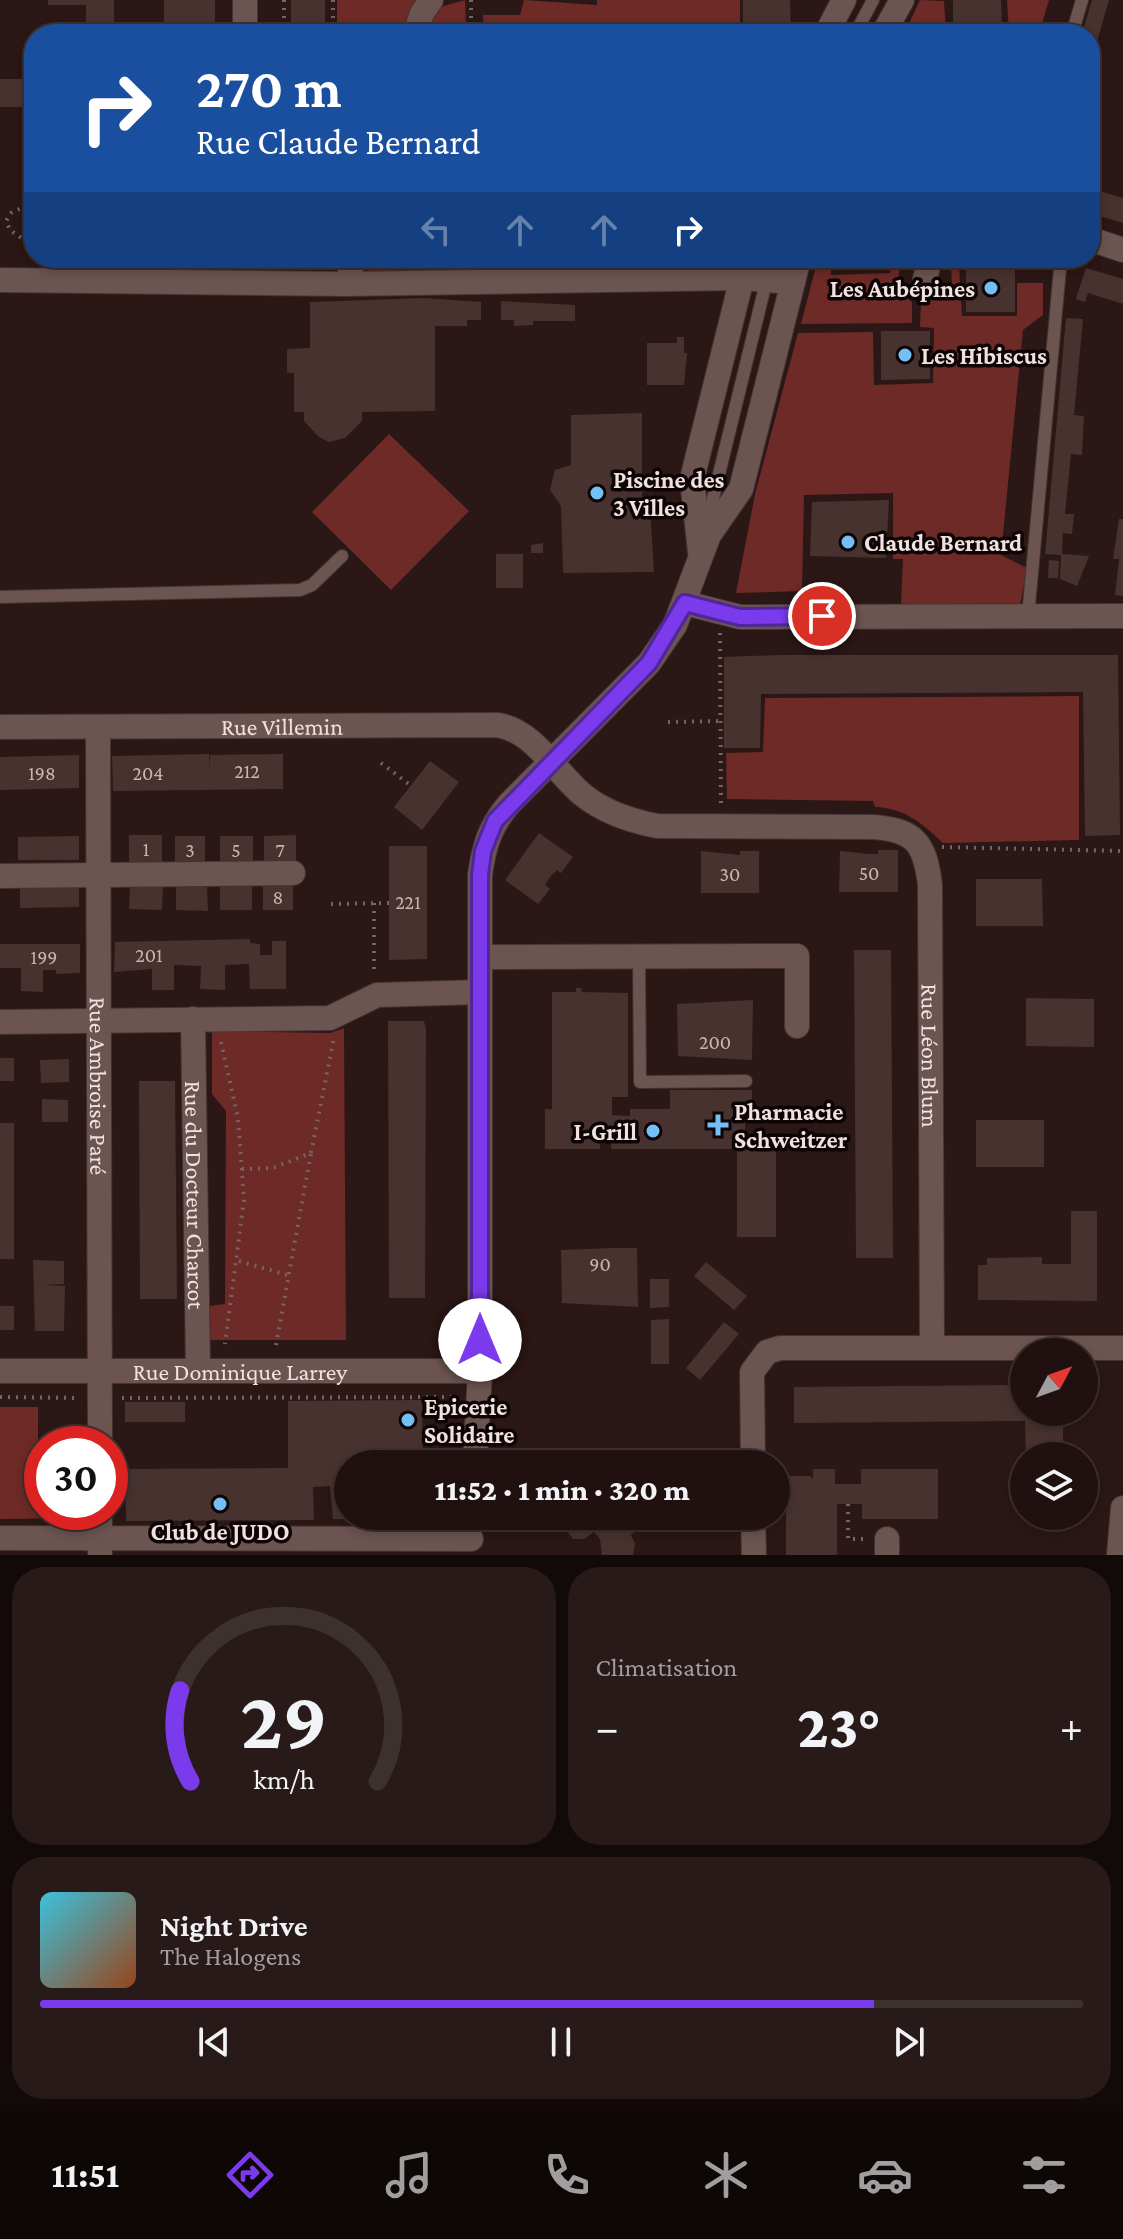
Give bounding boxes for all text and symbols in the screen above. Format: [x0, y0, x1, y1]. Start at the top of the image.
icon: right [64, 56, 168, 160]
text: 270 m [196, 57, 342, 119]
text: Rue Claude Bernard [196, 122, 480, 162]
icon: left [414, 208, 458, 252]
icon: ahead [498, 208, 542, 252]
icon: ahead [582, 208, 626, 252]
icon: right [666, 208, 710, 252]
place label: Les Aubépines [830, 275, 975, 302]
marker: Les Aubépines [982, 279, 1000, 297]
place label: Les Hibiscus [921, 342, 1047, 369]
marker: Les Hibiscus [896, 346, 914, 364]
place label: Piscine des 3 Villes [613, 466, 725, 521]
marker: Piscine des 3 Villes [588, 484, 606, 502]
place label: Claude Bernard [864, 529, 1022, 556]
marker: Claude Bernard [839, 533, 857, 551]
pin [788, 582, 856, 650]
icon: arrive [800, 594, 844, 638]
street label: Rue Villemin [221, 712, 343, 740]
house number: 212 [234, 760, 260, 782]
house number: 198 [28, 762, 56, 784]
house number: 204 [132, 762, 164, 784]
house number: 1 [143, 838, 149, 860]
house number: 3 [185, 839, 195, 861]
house number: 5 [231, 839, 241, 861]
house number: 7 [275, 839, 285, 861]
house number: 50 [859, 862, 879, 884]
house number: 30 [720, 863, 740, 885]
house number: 8 [273, 886, 283, 908]
house number: 221 [395, 891, 421, 913]
house number: 201 [135, 944, 163, 966]
house number: 199 [31, 946, 57, 968]
street label: Rue Léon Blum [917, 984, 945, 1128]
street label: Rue Ambroise Paré [85, 997, 113, 1175]
house number: 200 [699, 1031, 731, 1053]
street label: Rue du Docteur Charcot [180, 1081, 211, 1310]
place label: Pharmacie Schweitzer [734, 1098, 848, 1153]
marker: Pharmacie Schweitzer [709, 1116, 727, 1134]
place label: I-Grill [574, 1118, 637, 1145]
marker: I-Grill [644, 1122, 662, 1140]
house number: 90 [589, 1253, 611, 1275]
position arrow [438, 1298, 522, 1382]
north arrow [1010, 1338, 1098, 1426]
map controls [1010, 1338, 1098, 1530]
street label: Rue Dominique Larrey [133, 1358, 348, 1385]
place label: Epicerie Solidaire [424, 1393, 514, 1448]
marker: Epicerie Solidaire [399, 1411, 417, 1429]
speed limit sign: 30 [24, 1426, 128, 1530]
button: layers [1010, 1442, 1098, 1530]
text: 11:52 · 1 min · 320 m [434, 1473, 690, 1506]
marker: Club de JUDO [211, 1495, 229, 1513]
place label: Club de JUDO [150, 1518, 290, 1545]
text: Climatisation [596, 1653, 737, 1682]
text: 29 [240, 1673, 327, 1766]
text: 23° [797, 1693, 881, 1760]
text: − [596, 1703, 619, 1751]
text: + [1060, 1703, 1083, 1751]
text: km/h [253, 1763, 315, 1795]
text: Night Drive [160, 1909, 308, 1942]
text: The Halogens [160, 1942, 301, 1971]
icon: previous [192, 2020, 236, 2064]
icon: pause [539, 2020, 583, 2064]
icon: next [887, 2020, 931, 2064]
icon: directions [222, 2147, 278, 2203]
icon: music [381, 2147, 437, 2203]
icon: phone [539, 2147, 595, 2203]
icon: climate [698, 2147, 754, 2203]
icon: car [857, 2147, 913, 2203]
icon: filters [1016, 2147, 1072, 2203]
text: 11:51 [51, 2155, 119, 2195]

